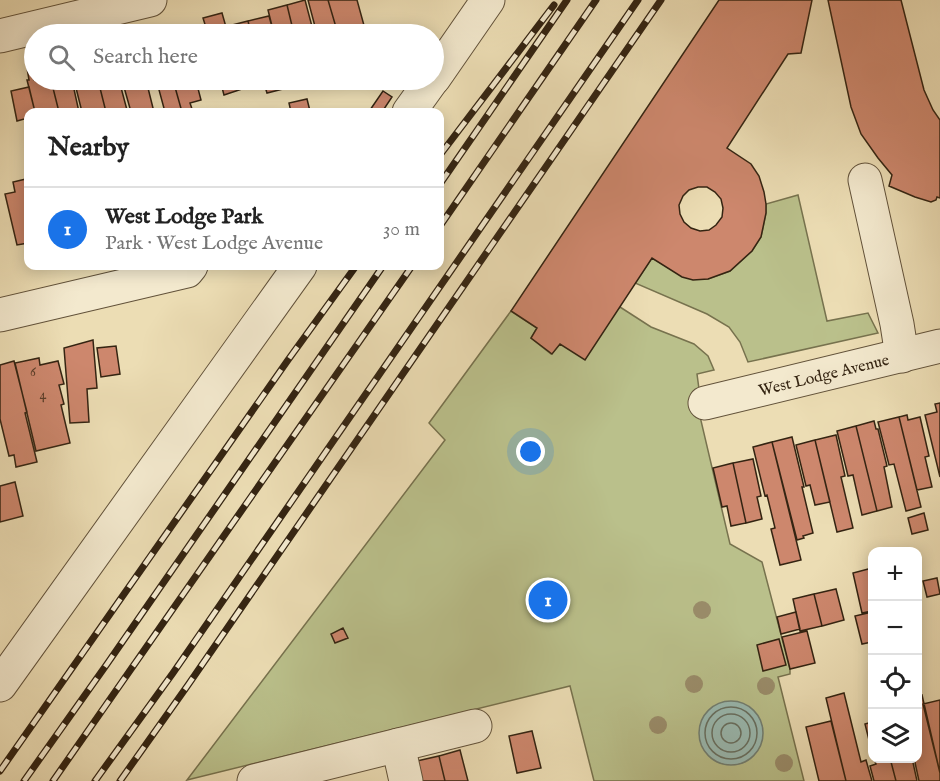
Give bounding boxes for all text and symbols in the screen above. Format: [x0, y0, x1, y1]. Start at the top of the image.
search box [24, 24, 444, 90]
icon: search [45, 41, 78, 74]
text: Search here [93, 43, 198, 71]
text: Nearby [48, 131, 129, 164]
text: West Lodge Park [105, 203, 263, 231]
text: 1 [64, 217, 71, 242]
text: 30 m [383, 217, 420, 242]
text: Park · West Lodge Avenue [105, 231, 323, 256]
street label: West Lodge Avenue [757, 351, 891, 402]
house number: 6 [30, 363, 37, 381]
house number: 4 [40, 386, 47, 404]
your location [516, 437, 545, 466]
map controls [868, 547, 922, 763]
button: + [868, 547, 922, 601]
pin: 1 [528, 578, 568, 622]
button: − [868, 601, 922, 655]
button: locate [868, 655, 922, 709]
button: layers [868, 709, 922, 763]

